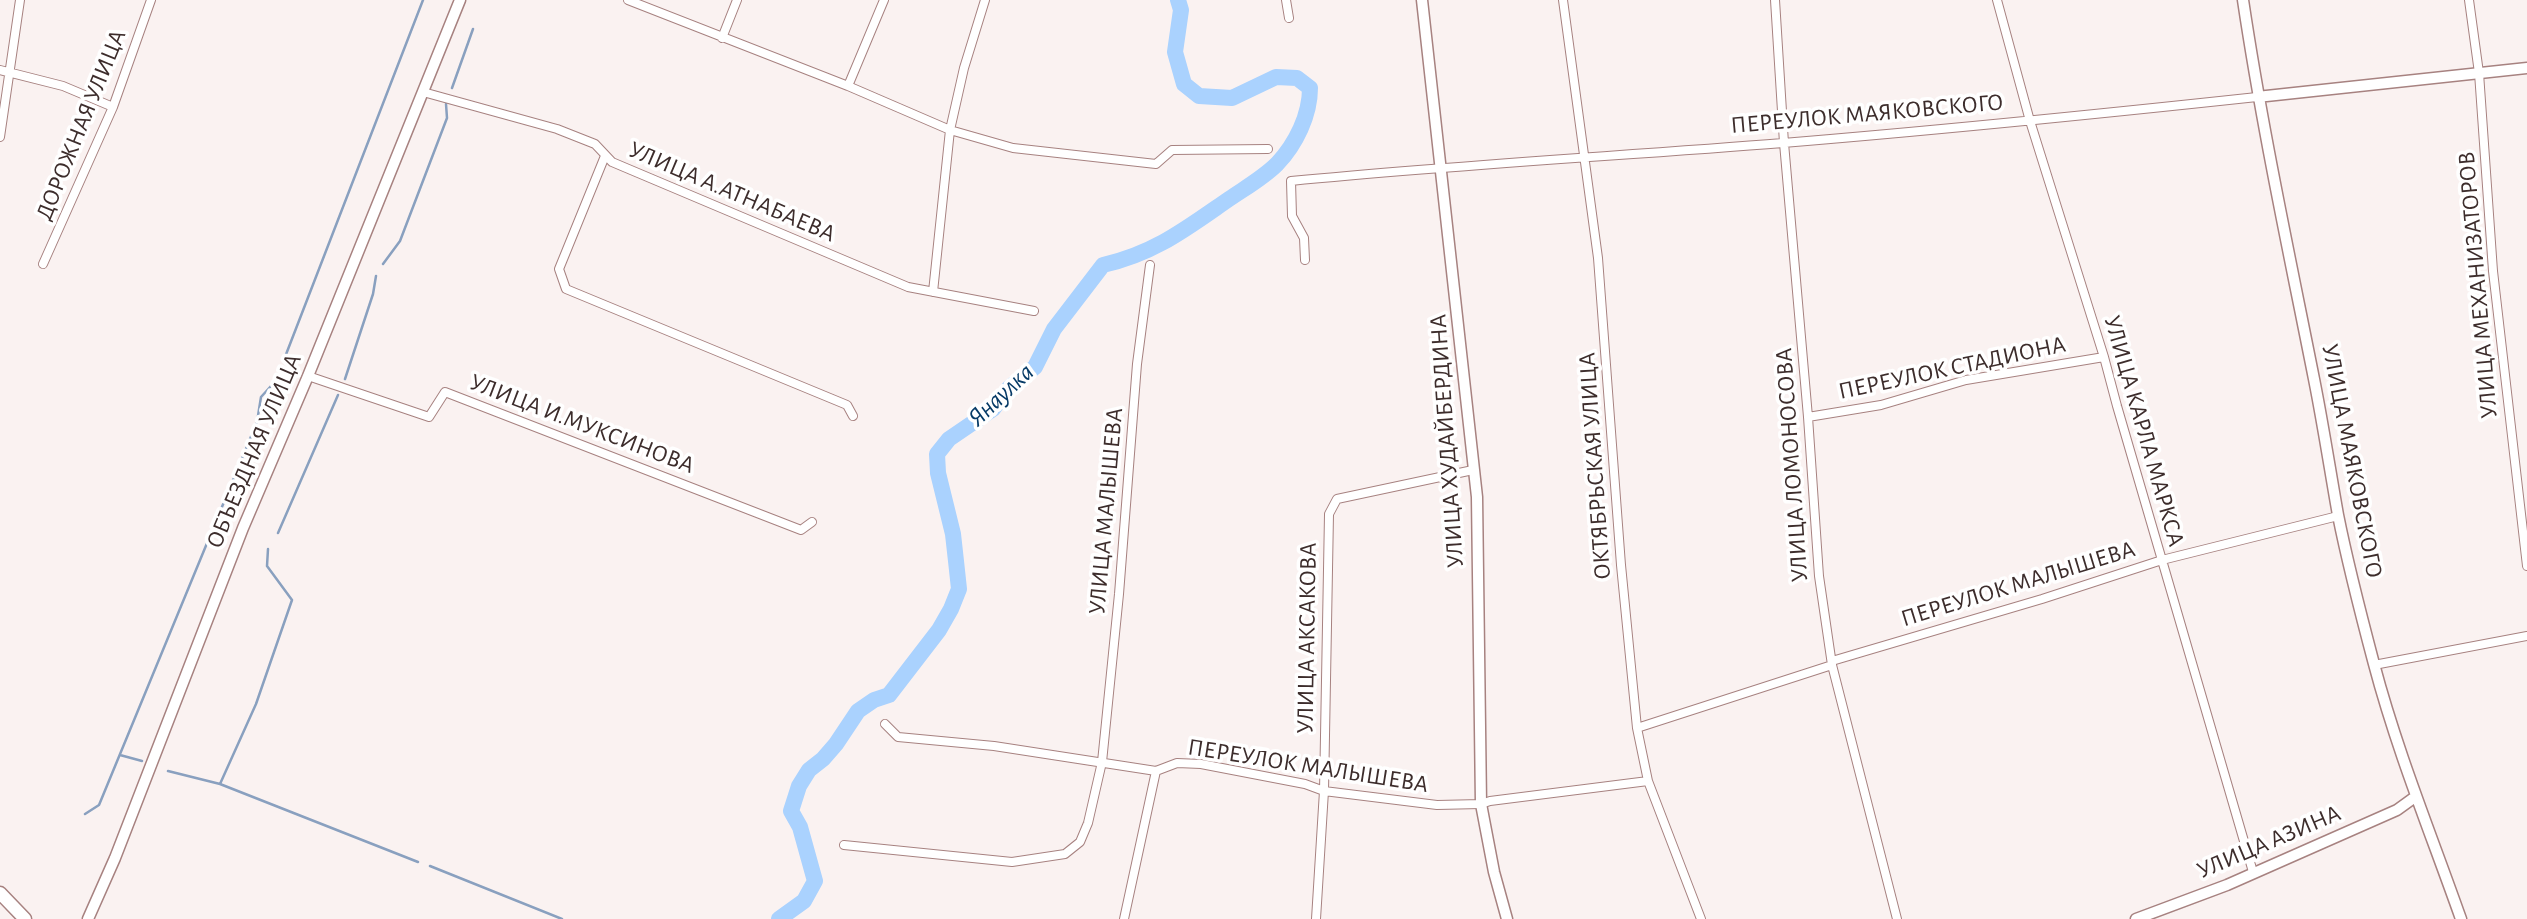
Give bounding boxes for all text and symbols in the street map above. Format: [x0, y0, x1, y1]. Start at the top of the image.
street label: ДОРОЖНАЯ УЛИЦА [30, 26, 132, 224]
street label: ПЕРЕУЛОК МАЯКОВСКОГО [1729, 88, 2005, 140]
street label: УЛИЦА А.АТНАБАЕВА [624, 135, 840, 249]
street label: УЛИЦА МЕХАНИЗАТОРОВ [2452, 150, 2504, 420]
street label: УЛИЦА КАРЛА МАРКСА [2097, 312, 2191, 550]
street label: УЛИЦА ХУДАЙБЕРДИНА [1424, 313, 1470, 569]
street label: ПЕРЕУЛОК СТАДИОНА [1836, 330, 2068, 406]
street label: УЛИЦА МАЯКОВСКОГО [2315, 342, 2389, 580]
street label: УЛИЦА ЛОМОНОСОВА [1769, 347, 1815, 583]
street label: ОБЪЕЗДНАЯ УЛИЦА [200, 349, 308, 553]
street label: ОКТЯБРЬСКАЯ УЛИЦА [1573, 351, 1617, 581]
water label: Янаулка [962, 357, 1040, 433]
street label: УЛИЦА И.МУКСИНОВА [466, 368, 698, 480]
street label: УЛИЦА МАЛЫШЕВА [1083, 406, 1129, 616]
street label: ПЕРЕУЛОК МАЛЫШЕВА [1898, 535, 2138, 633]
street label: УЛИЦА АКСАКОВА [1291, 542, 1323, 734]
street label: ПЕРЕУЛОК МАЛЫШЕВА [1186, 733, 1430, 799]
street label: УЛИЦА АЗИНА [2193, 799, 2345, 885]

